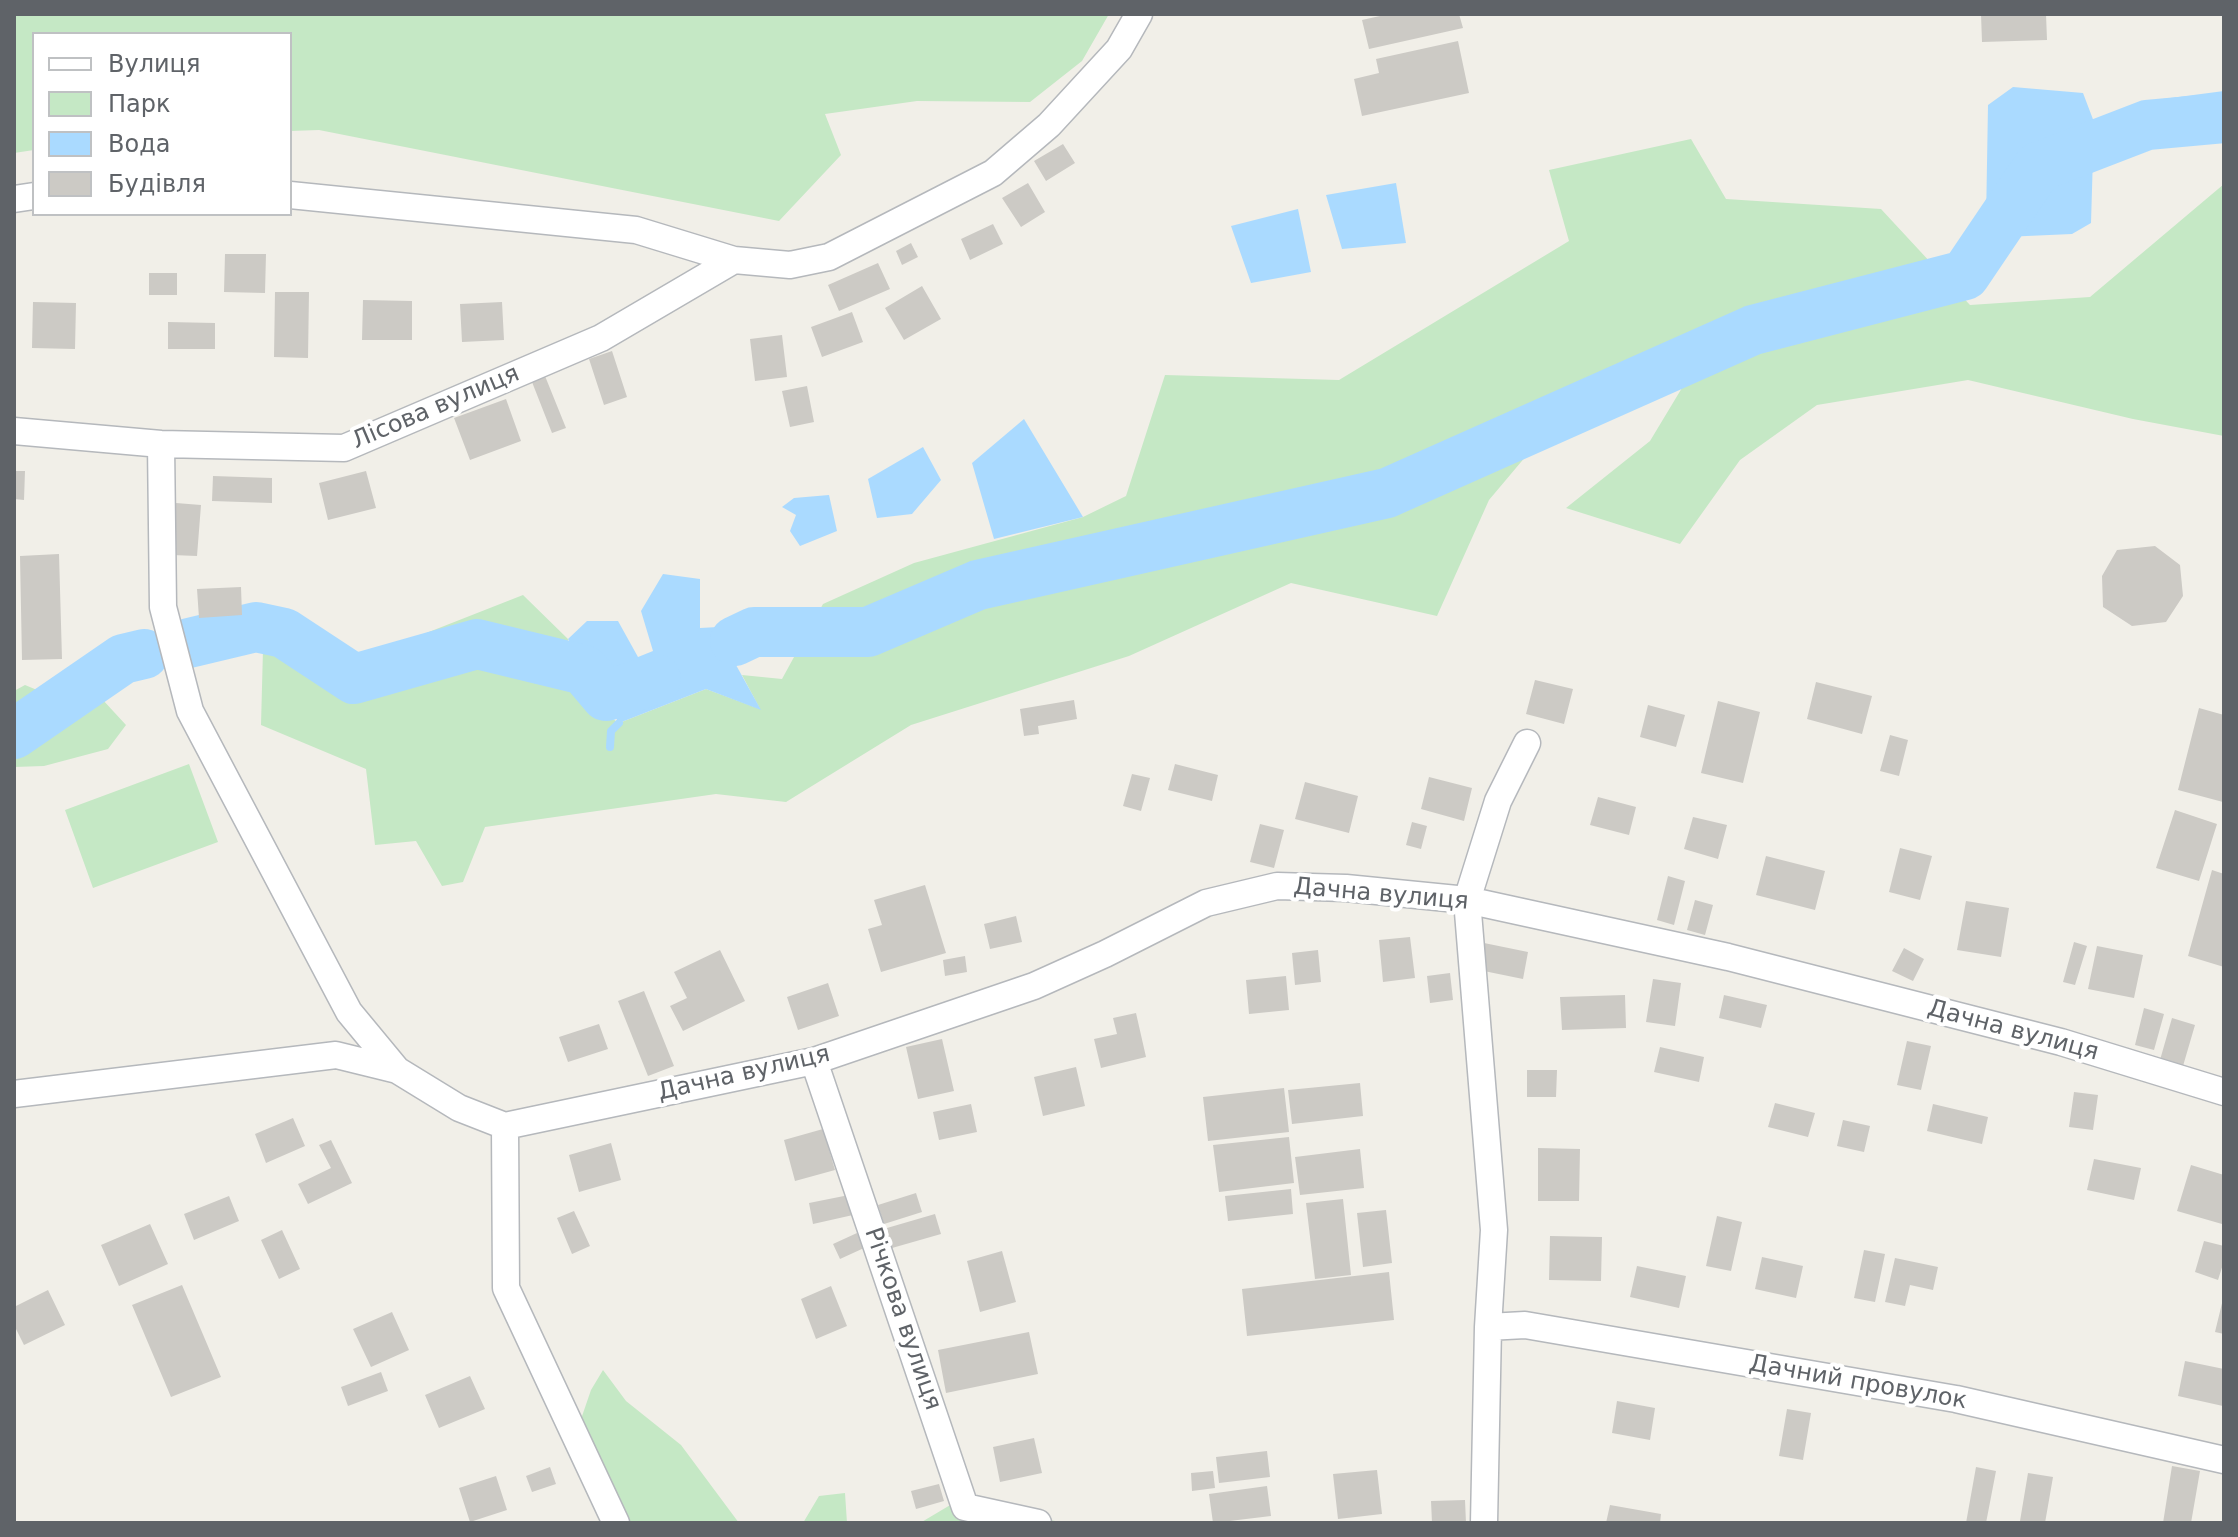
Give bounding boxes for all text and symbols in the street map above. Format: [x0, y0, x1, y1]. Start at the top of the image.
legend [32, 32, 292, 216]
text: Вулиця [108, 50, 200, 78]
text: Парк [108, 90, 170, 118]
text: Вода [108, 130, 170, 158]
text: Будівля [108, 170, 206, 198]
street label: Лісова вулиця [348, 360, 524, 456]
street label: Дачна вулиця [1292, 873, 1470, 917]
street label: Дачна вулиця [1924, 994, 2102, 1068]
street label: Дачна вулиця [655, 1040, 833, 1108]
street label: Річкова вулиця [857, 1224, 947, 1414]
street label: Дачний провулок [1747, 1350, 1969, 1416]

